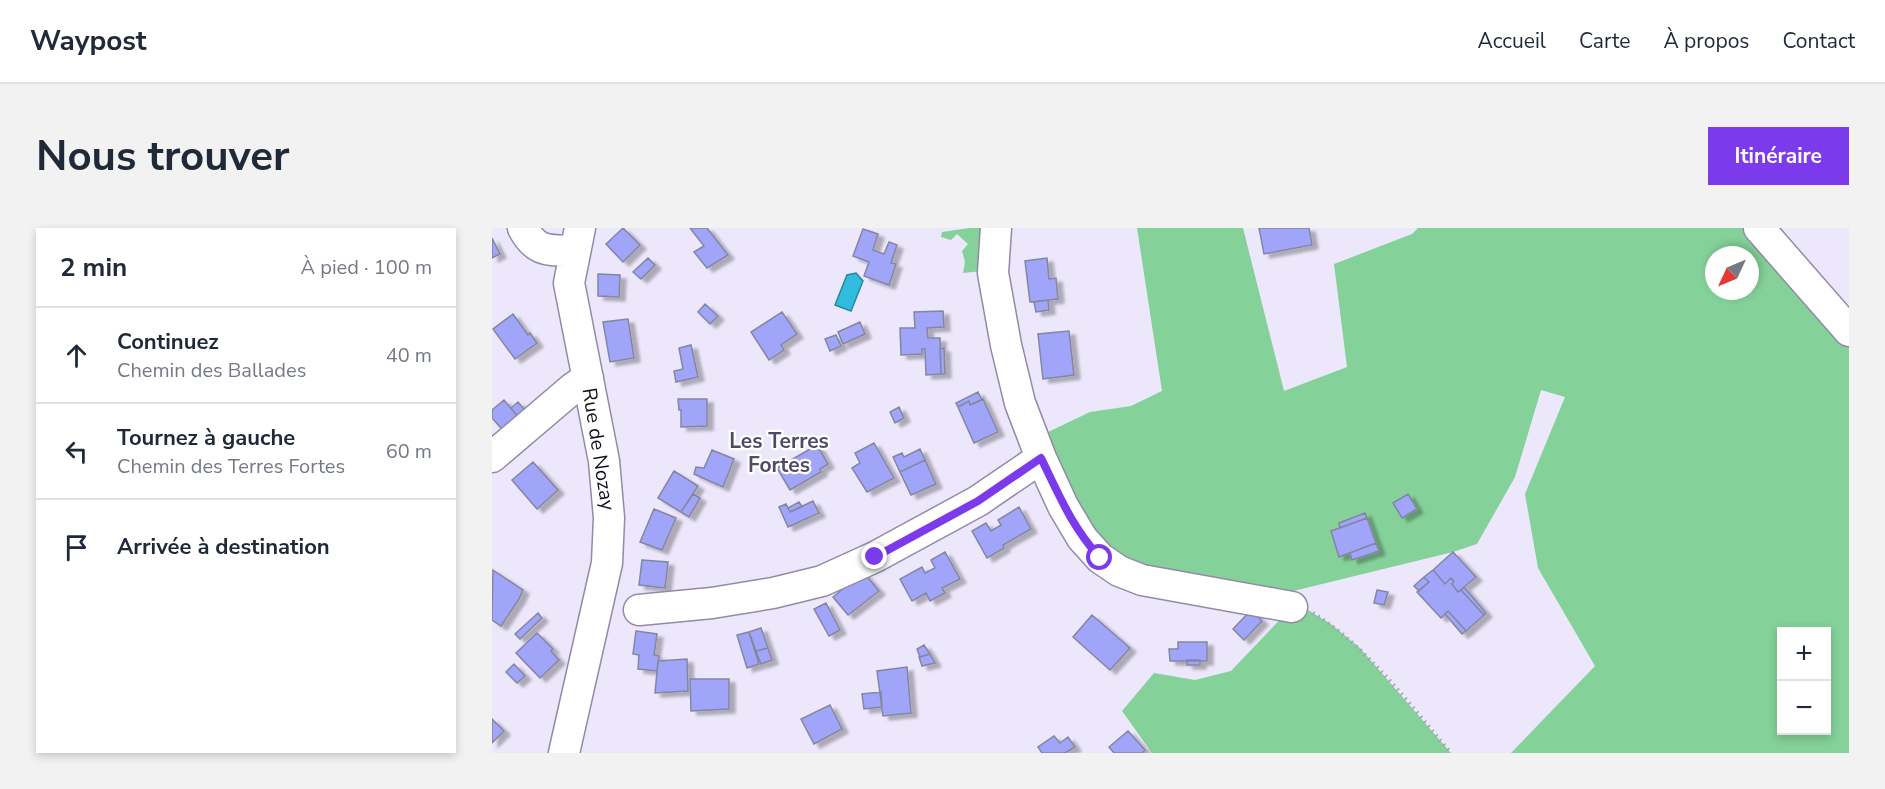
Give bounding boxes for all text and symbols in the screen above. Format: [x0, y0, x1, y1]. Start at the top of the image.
text: Waypost [30, 22, 147, 60]
text: Accueil [1477, 27, 1546, 55]
text: Carte [1579, 27, 1630, 55]
text: À propos [1663, 27, 1749, 55]
text: Contact [1782, 27, 1855, 55]
button: Itinéraire [1708, 127, 1849, 185]
text: Nous trouver [36, 128, 289, 185]
north arrow [1705, 246, 1759, 300]
text: 2 min [60, 250, 127, 285]
text: À pied · 100 m [301, 254, 432, 281]
text: Continuez [117, 327, 219, 357]
icon: ahead [60, 339, 93, 372]
text: 40 m [386, 342, 432, 369]
text: Chemin des Ballades [117, 357, 306, 384]
street label: Rue de Nozay [576, 386, 622, 513]
text: Tournez à gauche [117, 423, 295, 453]
district label: Les Terres Fortes [729, 427, 829, 479]
icon: left [60, 435, 93, 468]
text: 60 m [386, 438, 432, 465]
text: Chemin des Terres Fortes [117, 453, 345, 480]
icon: arrive [60, 531, 93, 564]
text: Arrivée à destination [117, 532, 330, 562]
route end [861, 543, 887, 569]
route start [1086, 544, 1112, 570]
map controls [1777, 627, 1831, 735]
button: + [1777, 627, 1831, 681]
button: − [1777, 681, 1831, 735]

